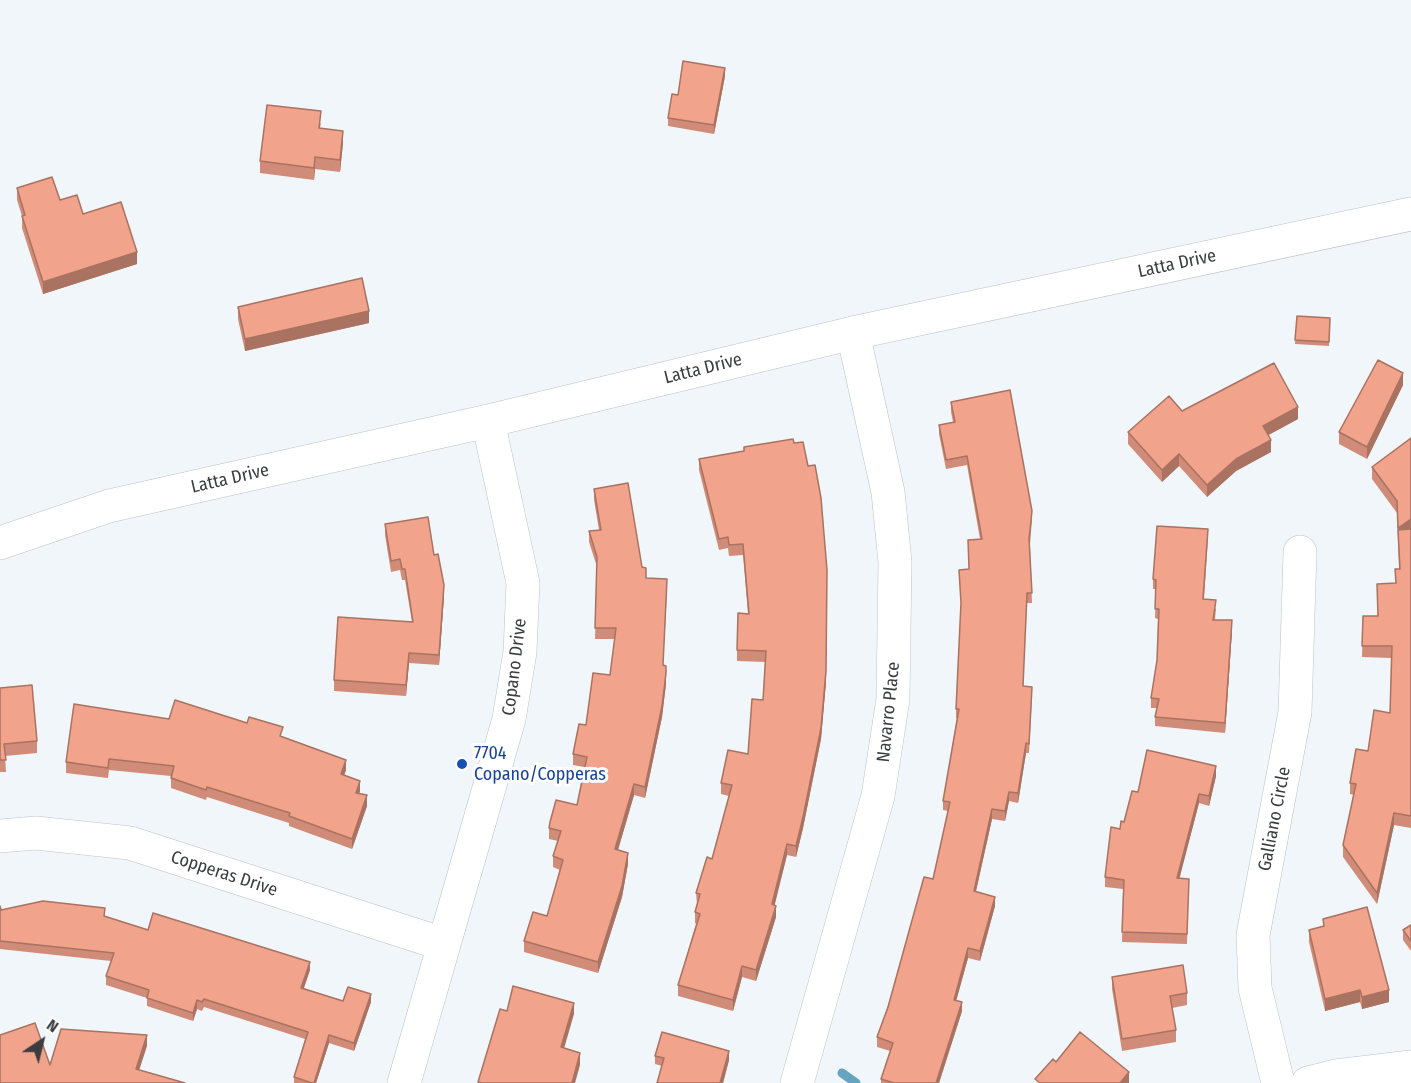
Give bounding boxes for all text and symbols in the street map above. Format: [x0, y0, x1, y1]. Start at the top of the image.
street label: Latta Drive [1136, 245, 1218, 283]
street label: Latta Drive [662, 349, 744, 389]
street label: Latta Drive [189, 460, 271, 498]
street label: Copano Drive [498, 617, 532, 717]
street label: Navarro Place [873, 661, 905, 763]
place label: 7704 Copano/Copperas [474, 743, 606, 786]
marker: 7704 Copano/Copperas [455, 757, 469, 771]
street label: Galliano Circle [1254, 765, 1296, 873]
street label: Copperas Drive [168, 847, 280, 901]
north arrow [12, 1011, 72, 1071]
text: N [43, 1015, 62, 1036]

